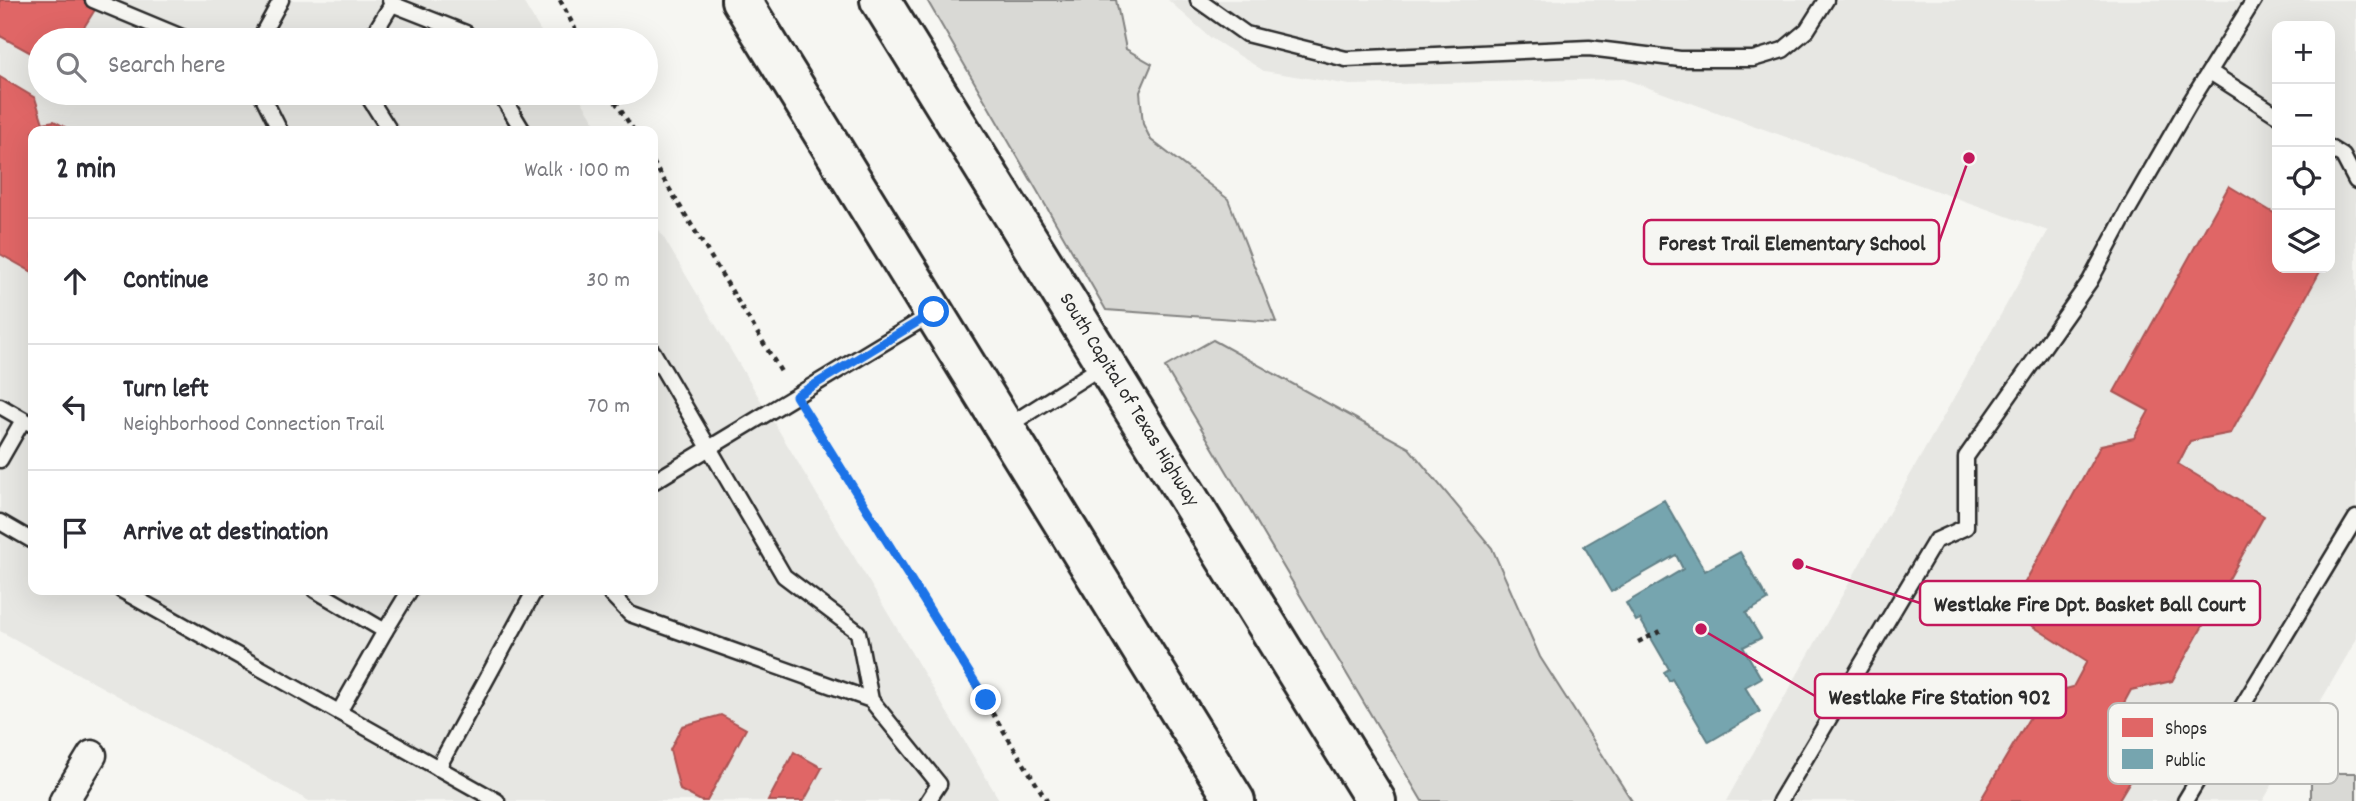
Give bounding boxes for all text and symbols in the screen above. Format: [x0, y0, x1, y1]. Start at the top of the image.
map controls [2272, 21, 2335, 273]
button: + [2272, 21, 2335, 84]
search box [28, 28, 658, 105]
icon: search [52, 48, 90, 86]
text: Search here [108, 48, 226, 85]
button: − [2272, 84, 2335, 147]
button: locate [2272, 147, 2335, 210]
text: 2 min [56, 150, 116, 193]
text: Walk · 100 m [524, 155, 630, 188]
button: layers [2272, 210, 2335, 273]
callout: Forest Trail Elementary School [1644, 220, 1939, 264]
text: Forest Trail Elementary School [1659, 229, 1926, 262]
icon: ahead [56, 262, 94, 300]
text: Continue [123, 263, 208, 300]
text: 30 m [586, 265, 630, 298]
street label: South Capital of Texas Highway [1050, 288, 1206, 514]
route start [918, 296, 949, 327]
text: Turn left [123, 372, 209, 409]
icon: left [56, 388, 94, 426]
text: 70 m [588, 391, 630, 424]
text: Neighborhood Connection Trail [123, 409, 384, 442]
icon: arrive [56, 514, 94, 552]
text: Arrive at destination [123, 515, 328, 552]
callout: Westlake Fire Dpt. Basket Ball Court [1920, 581, 2260, 625]
text: Westlake Fire Dpt. Basket Ball Court [1934, 590, 2247, 623]
callout: Westlake Fire Station 902 [1815, 674, 2066, 718]
text: Westlake Fire Station 902 [1829, 683, 2051, 716]
route end [970, 684, 1001, 715]
legend [2108, 703, 2338, 784]
text: Shops [2165, 717, 2207, 744]
text: Public [2165, 749, 2206, 776]

